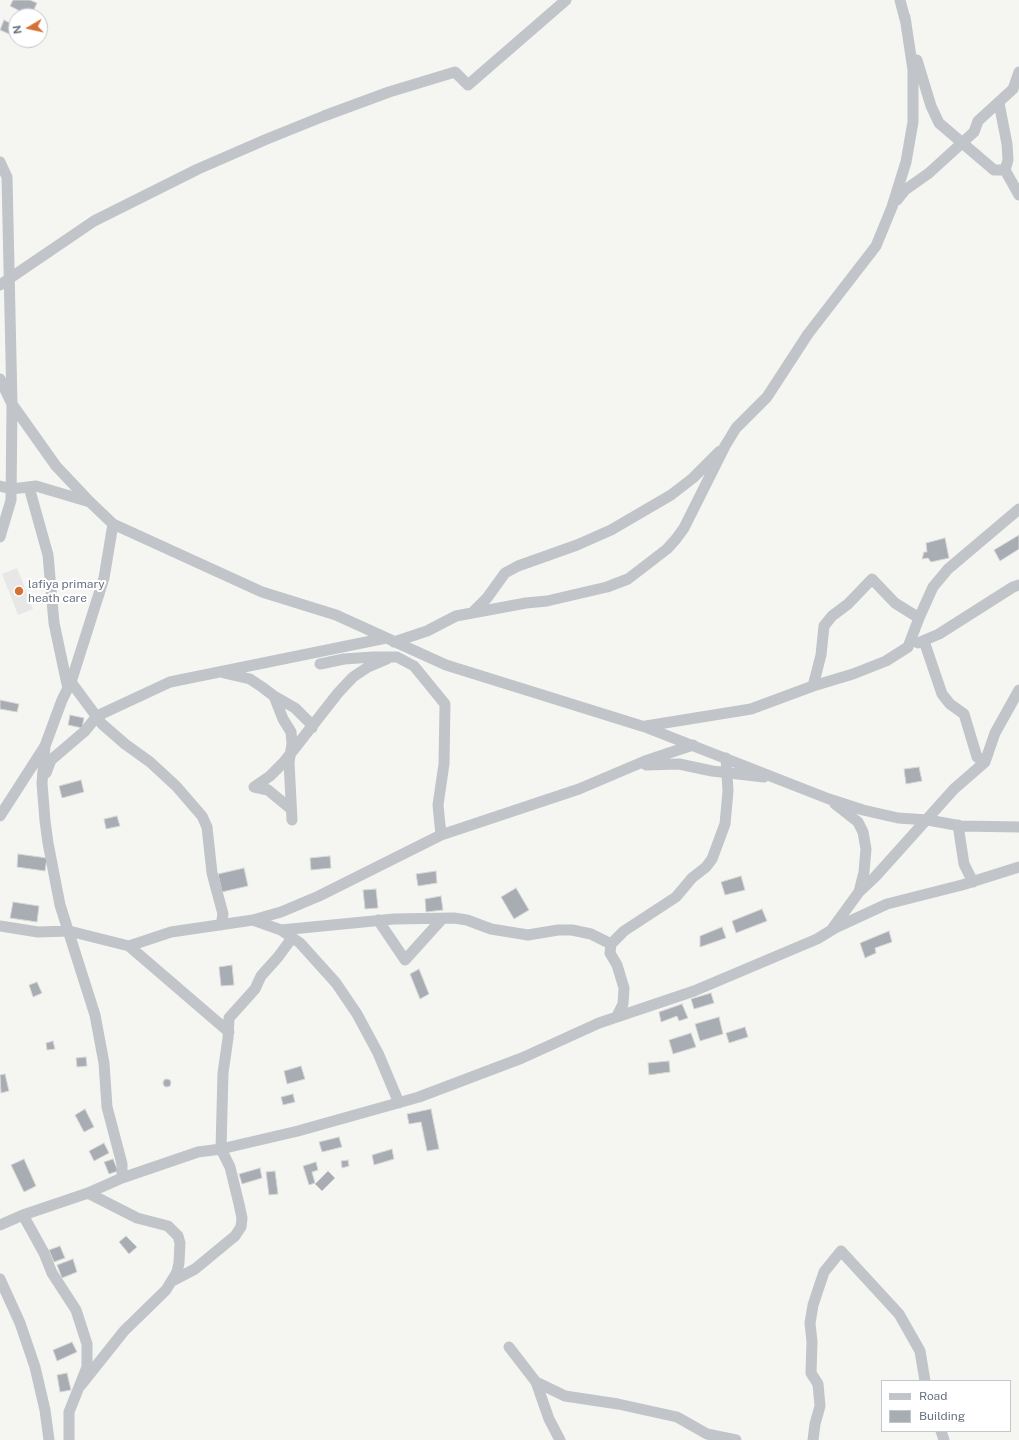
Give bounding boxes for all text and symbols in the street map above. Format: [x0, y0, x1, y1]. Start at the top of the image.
north arrow [8, 8, 48, 48]
text: N [11, 25, 24, 35]
place label: lafiya primary heath care [28, 577, 105, 605]
marker: lafiya primary heath care [13, 585, 25, 597]
legend [881, 1380, 1011, 1432]
text: Road [919, 1389, 947, 1403]
text: Building [919, 1409, 965, 1423]

